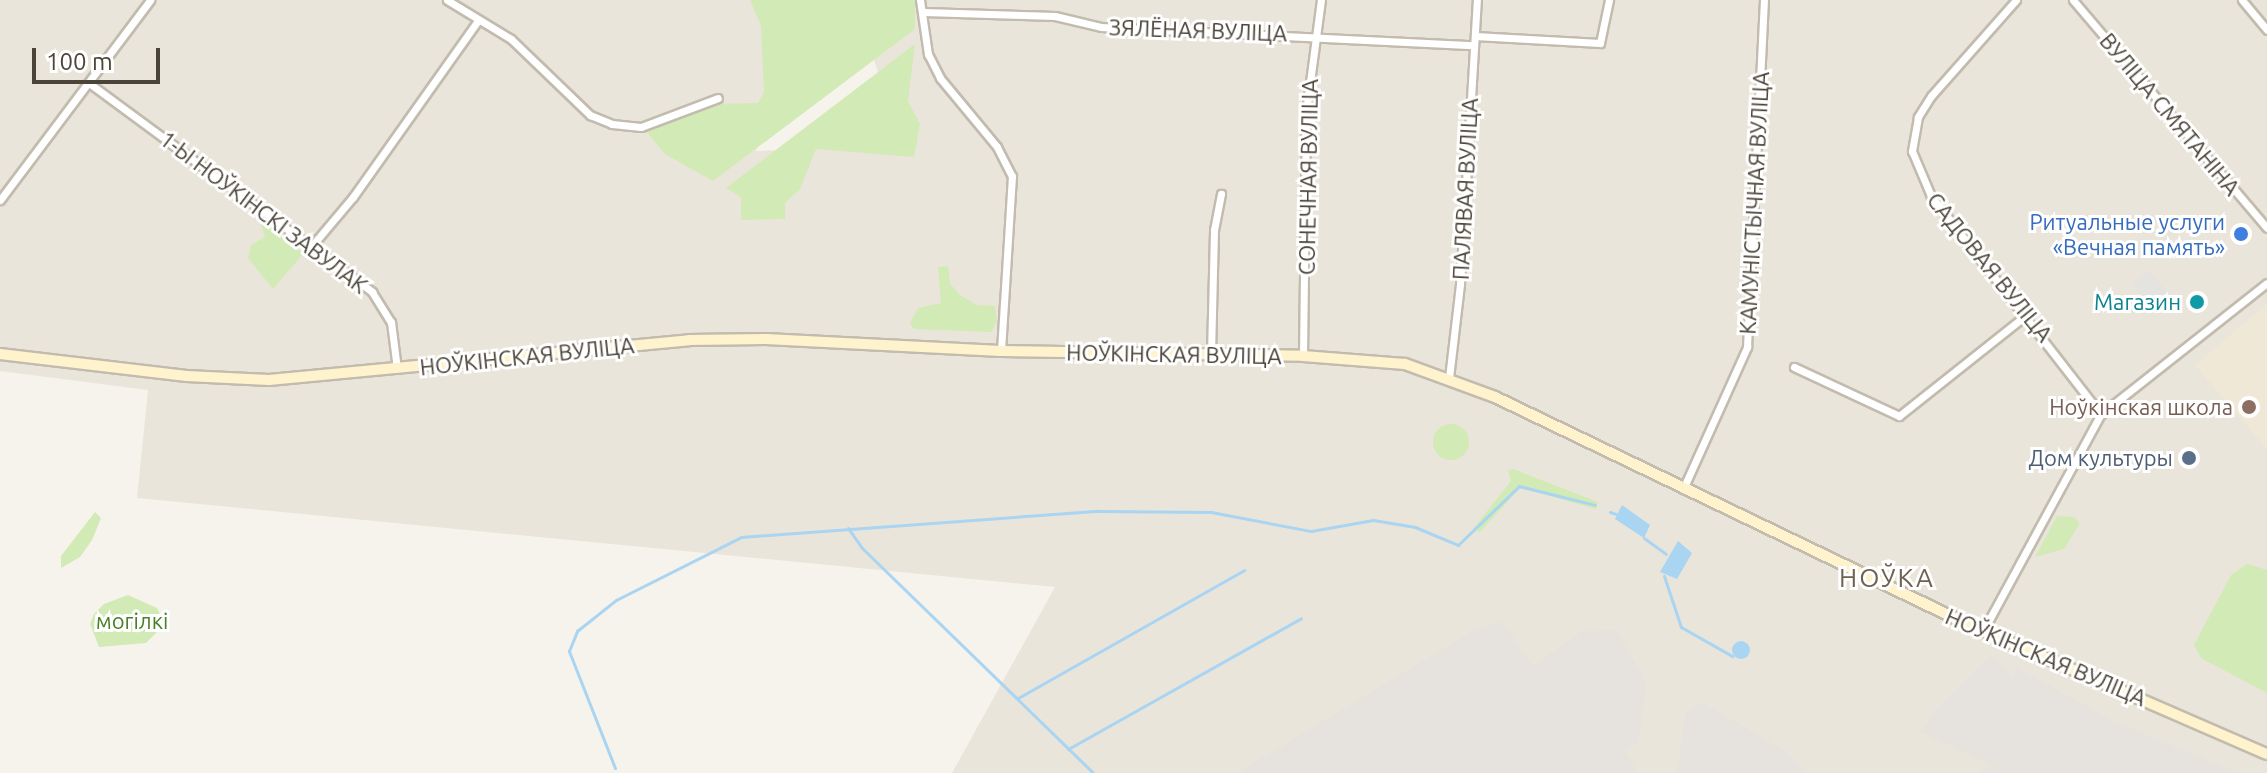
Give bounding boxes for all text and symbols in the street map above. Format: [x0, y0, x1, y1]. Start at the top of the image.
street label: ЗЯЛЁНАЯ ВУЛІЦА [1108, 14, 1288, 46]
street label: ВУЛІЦА СМЯТАНІНА [2094, 28, 2246, 200]
scale bar [36, 32, 164, 82]
text: 100 m [46, 48, 113, 75]
street label: КАМУНІСТЫЧНАЯ ВУЛІЦА [1734, 71, 1774, 335]
street label: СОНЕЧНАЯ ВУЛІЦА [1293, 79, 1323, 275]
street label: ПАЛЯВАЯ ВУЛІЦА [1447, 97, 1483, 281]
street label: 1-Ы НОЎКІНСКІ ЗАВУЛАК [155, 125, 373, 299]
street label: САДОВАЯ ВУЛІЦА [1922, 187, 2058, 347]
place label: Ритуальные услуги «Вечная память» [2029, 208, 2225, 260]
marker: Ритуальные услуги «Вечная память» [2232, 225, 2250, 243]
place label: Магазин [2094, 289, 2181, 315]
marker: Магазин [2188, 293, 2206, 311]
street label: НОЎКІНСКАЯ ВУЛІЦА [418, 332, 636, 380]
street label: НОЎКІНСКАЯ ВУЛІЦА [1066, 339, 1282, 369]
place label: Ноўкінская школа [2049, 394, 2233, 420]
marker: Ноўкінская школа [2240, 398, 2258, 416]
place label: Дом культуры [2029, 445, 2173, 471]
marker: Дом культуры [2180, 449, 2198, 467]
district label: НОЎКА [1839, 562, 1935, 594]
street label: НОЎКІНСКАЯ ВУЛІЦА [1942, 603, 2150, 711]
park label: могілкі [96, 608, 168, 634]

